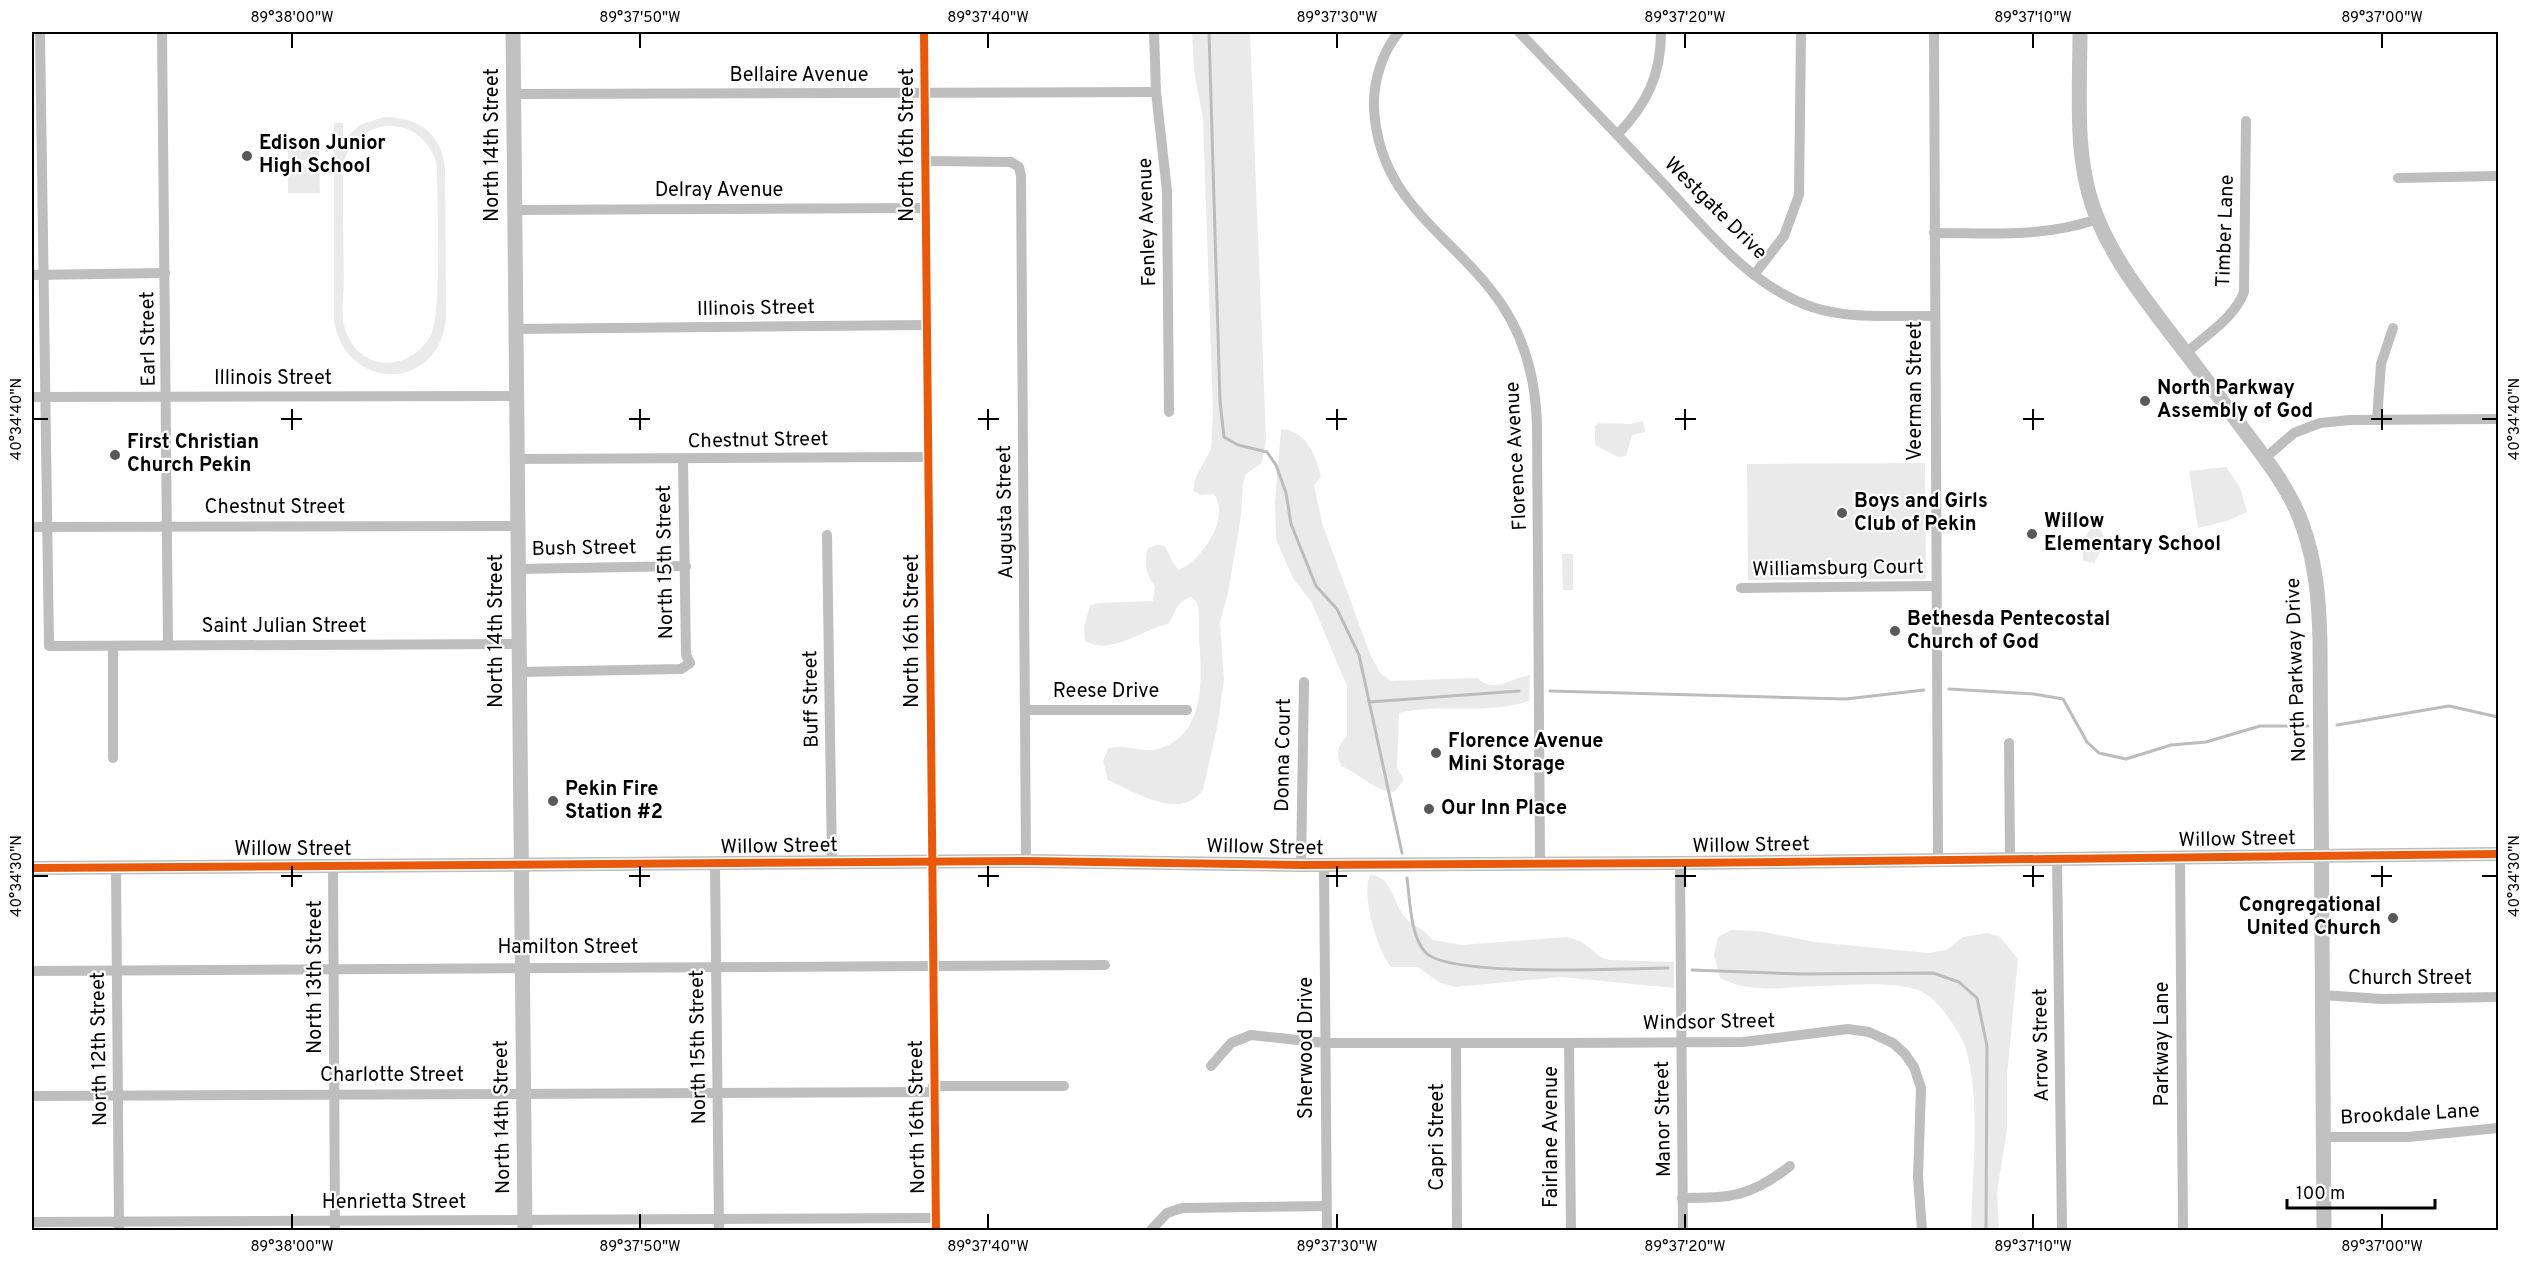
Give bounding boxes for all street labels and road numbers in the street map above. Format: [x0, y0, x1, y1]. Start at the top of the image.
street label: Bellaire Avenue [730, 63, 868, 89]
street label: North 14th Street [480, 68, 506, 222]
street label: North 16th Street [895, 68, 921, 222]
street label: Westgate Drive [1658, 152, 1772, 266]
street label: Fenley Avenue [1133, 157, 1163, 287]
street label: Timber Lane [2211, 174, 2241, 288]
street label: Delray Avenue [655, 178, 783, 204]
street label: Earl Street [135, 291, 163, 387]
street label: Illinois Street [697, 295, 815, 323]
street label: Veerman Street [1903, 321, 1929, 461]
street label: Illinois Street [214, 366, 332, 392]
street label: Florence Avenue [1500, 381, 1534, 531]
street label: Chestnut Street [687, 427, 829, 455]
street label: Augusta Street [992, 445, 1020, 579]
street label: North 15th Street [652, 485, 680, 639]
street label: Chestnut Street [205, 495, 345, 521]
street label: Bush Street [531, 535, 637, 563]
street label: North 14th Street [484, 554, 510, 708]
street label: North 16th Street [900, 554, 926, 708]
street label: Williamsburg Court [1752, 555, 1924, 583]
street label: North Parkway Drive [2281, 577, 2313, 763]
street label: Saint Julian Street [201, 614, 367, 640]
street label: Buff Street [798, 650, 826, 748]
street label: Reese Drive [1053, 679, 1159, 705]
street label: Donna Court [1270, 698, 1298, 812]
street label: Willow Street [2178, 826, 2296, 854]
street label: Willow Street [1692, 832, 1810, 860]
street label: Willow Street [720, 833, 838, 861]
street label: Willow Street [1206, 834, 1324, 862]
street label: Willow Street [234, 837, 352, 863]
street label: North 13th Street [303, 900, 329, 1054]
street label: Hamilton Street [498, 935, 638, 961]
street label: Church Street [2348, 966, 2472, 992]
street label: North 15th Street [685, 970, 713, 1124]
street label: North 12th Street [86, 972, 114, 1126]
street label: Sherwood Drive [1294, 977, 1320, 1119]
street label: Parkway Lane [2150, 981, 2176, 1107]
street label: Arrow Street [2028, 988, 2056, 1102]
street label: Windsor Street [1643, 1009, 1775, 1037]
street label: North 14th Street [489, 1040, 517, 1194]
street label: North 16th Street [904, 1040, 932, 1194]
street label: Manor Street [1650, 1061, 1678, 1177]
street label: Charlotte Street [320, 1063, 464, 1089]
street label: Fairlane Avenue [1539, 1066, 1565, 1208]
street label: Capri Street [1425, 1083, 1451, 1191]
street label: Brookdale Lane [2340, 1098, 2480, 1132]
street label: Henrietta Street [322, 1190, 466, 1216]

